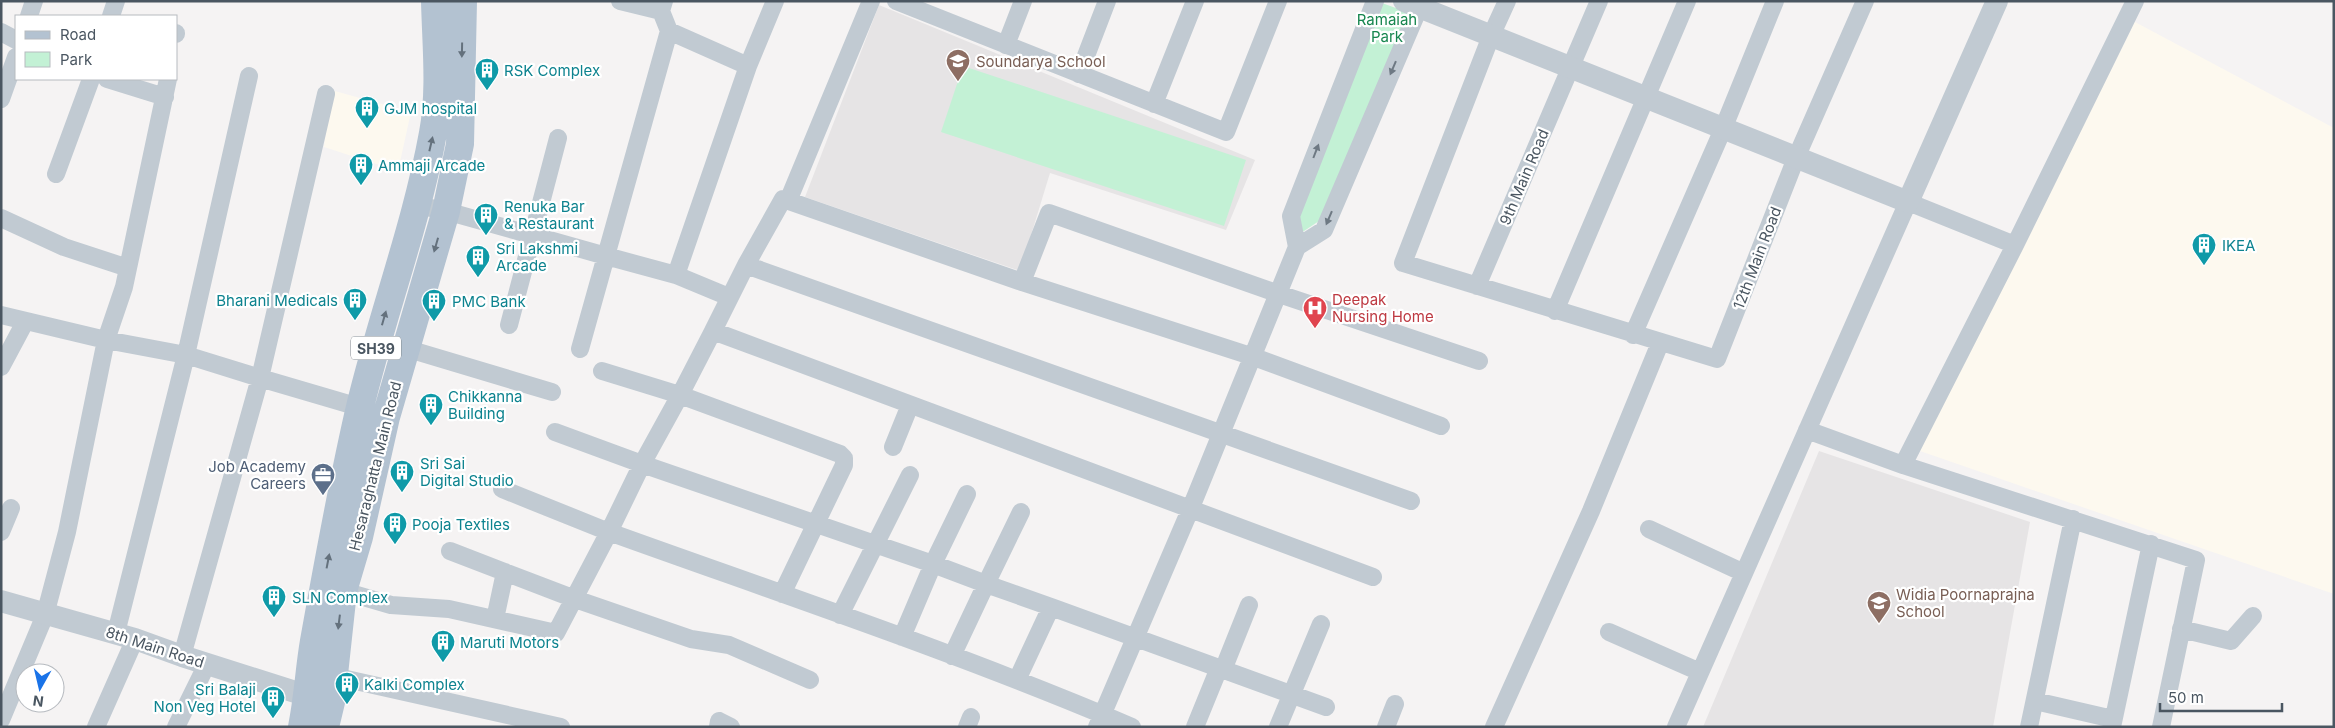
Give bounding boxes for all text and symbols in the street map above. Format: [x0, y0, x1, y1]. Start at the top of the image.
park label: Ramaiah Park [1357, 10, 1417, 46]
legend [15, 15, 178, 80]
text: Road [60, 25, 96, 44]
one-way arrow [458, 42, 466, 58]
school or university icon: Soundarya School [945, 48, 971, 82]
text: Park [60, 50, 93, 69]
place label: Soundarya School [976, 52, 1106, 71]
building icon: RSK Complex [474, 57, 500, 91]
place label: RSK Complex [504, 61, 600, 80]
one-way arrow [1389, 61, 1397, 75]
building icon: GJM hospital [354, 95, 380, 129]
place label: GJM hospital [384, 99, 477, 118]
street label: 9th Main Road [1495, 126, 1553, 228]
one-way arrow [427, 136, 435, 151]
one-way arrow [1312, 143, 1320, 158]
building icon: Ammaji Arcade [348, 152, 374, 186]
place label: Ammaji Arcade [378, 156, 485, 175]
place label: Renuka Bar & Restaurant [504, 197, 594, 233]
building icon: Renuka Bar & Restaurant [473, 202, 499, 236]
street label: 12th Main Road [1729, 204, 1785, 312]
one-way arrow [1325, 211, 1333, 225]
building icon: IKEA [2191, 232, 2217, 266]
place label: IKEA [2222, 236, 2255, 255]
one-way arrow [432, 237, 440, 252]
place label: Sri Lakshmi Arcade [496, 239, 578, 275]
building icon: Sri Lakshmi Arcade [465, 244, 491, 278]
building icon: Bharani Medicals [342, 287, 368, 321]
building icon: PMC Bank [421, 288, 447, 322]
place label: Deepak Nursing Home [1332, 290, 1434, 326]
place label: Bharani Medicals [216, 291, 338, 310]
place label: PMC Bank [452, 292, 526, 311]
hospital icon: Deepak Nursing Home [1302, 295, 1328, 329]
one-way arrow [380, 310, 388, 325]
road number: SH39 [351, 336, 401, 359]
street label: Hesaraghatta Main Road [345, 379, 405, 553]
place label: Chikkanna Building [448, 387, 523, 423]
building icon: Chikkanna Building [418, 392, 444, 426]
place label: Sri Sai Digital Studio [420, 454, 514, 490]
place label: Job Academy Careers [208, 457, 307, 493]
building icon: Sri Sai Digital Studio [389, 459, 415, 493]
office icon: Job Academy Careers [310, 462, 336, 496]
building icon: Pooja Textiles [382, 511, 408, 545]
place label: Pooja Textiles [412, 515, 510, 534]
one-way arrow [325, 553, 333, 569]
building icon: SLN Complex [261, 584, 287, 618]
place label: Widia Poornaprajna School [1896, 585, 2035, 621]
place label: SLN Complex [292, 588, 388, 607]
school or university icon: Widia Poornaprajna School [1866, 590, 1892, 624]
one-way arrow [335, 614, 343, 630]
street label: 8th Main Road [103, 622, 207, 672]
building icon: Maruti Motors [430, 629, 456, 663]
place label: Maruti Motors [460, 633, 559, 652]
north arrow [15, 663, 65, 713]
building icon: Kalki Complex [334, 671, 360, 705]
place label: Kalki Complex [364, 675, 465, 694]
place label: Sri Balaji Non Veg Hotel [154, 680, 256, 716]
scale bar [2160, 680, 2282, 712]
building icon: Sri Balaji Non Veg Hotel [260, 685, 286, 719]
text: 50 m [2168, 688, 2204, 707]
text: N [32, 692, 45, 711]

